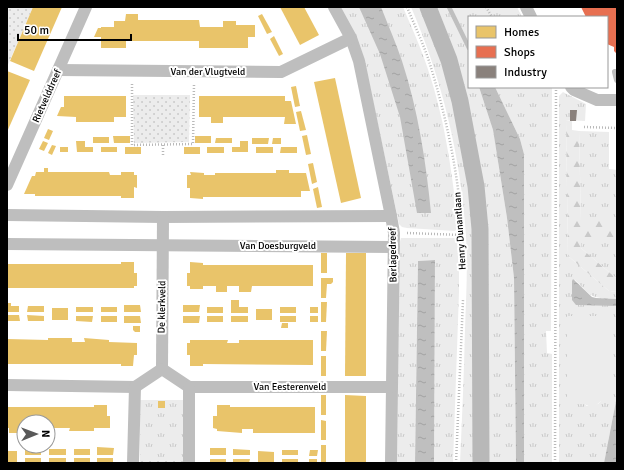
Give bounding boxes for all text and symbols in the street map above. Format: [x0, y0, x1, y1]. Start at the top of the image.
scale bar [18, 16, 131, 42]
legend [468, 16, 608, 88]
text: 50 m [24, 23, 49, 38]
text: Homes [504, 25, 539, 40]
text: Shops [504, 45, 535, 60]
text: Industry [504, 65, 547, 80]
street label: Van der Vlugtveld [171, 66, 245, 78]
street label: Rietvelddreef [30, 67, 64, 125]
street label: Henry Dunantlaan [451, 192, 469, 270]
street label: Berlagedreef [387, 227, 399, 283]
street label: Van Doesburgveld [240, 240, 316, 252]
street label: De klerkveld [156, 281, 168, 333]
street label: Van Eesterenveld [254, 381, 326, 393]
north arrow [16, 414, 56, 454]
text: N [39, 430, 52, 438]

